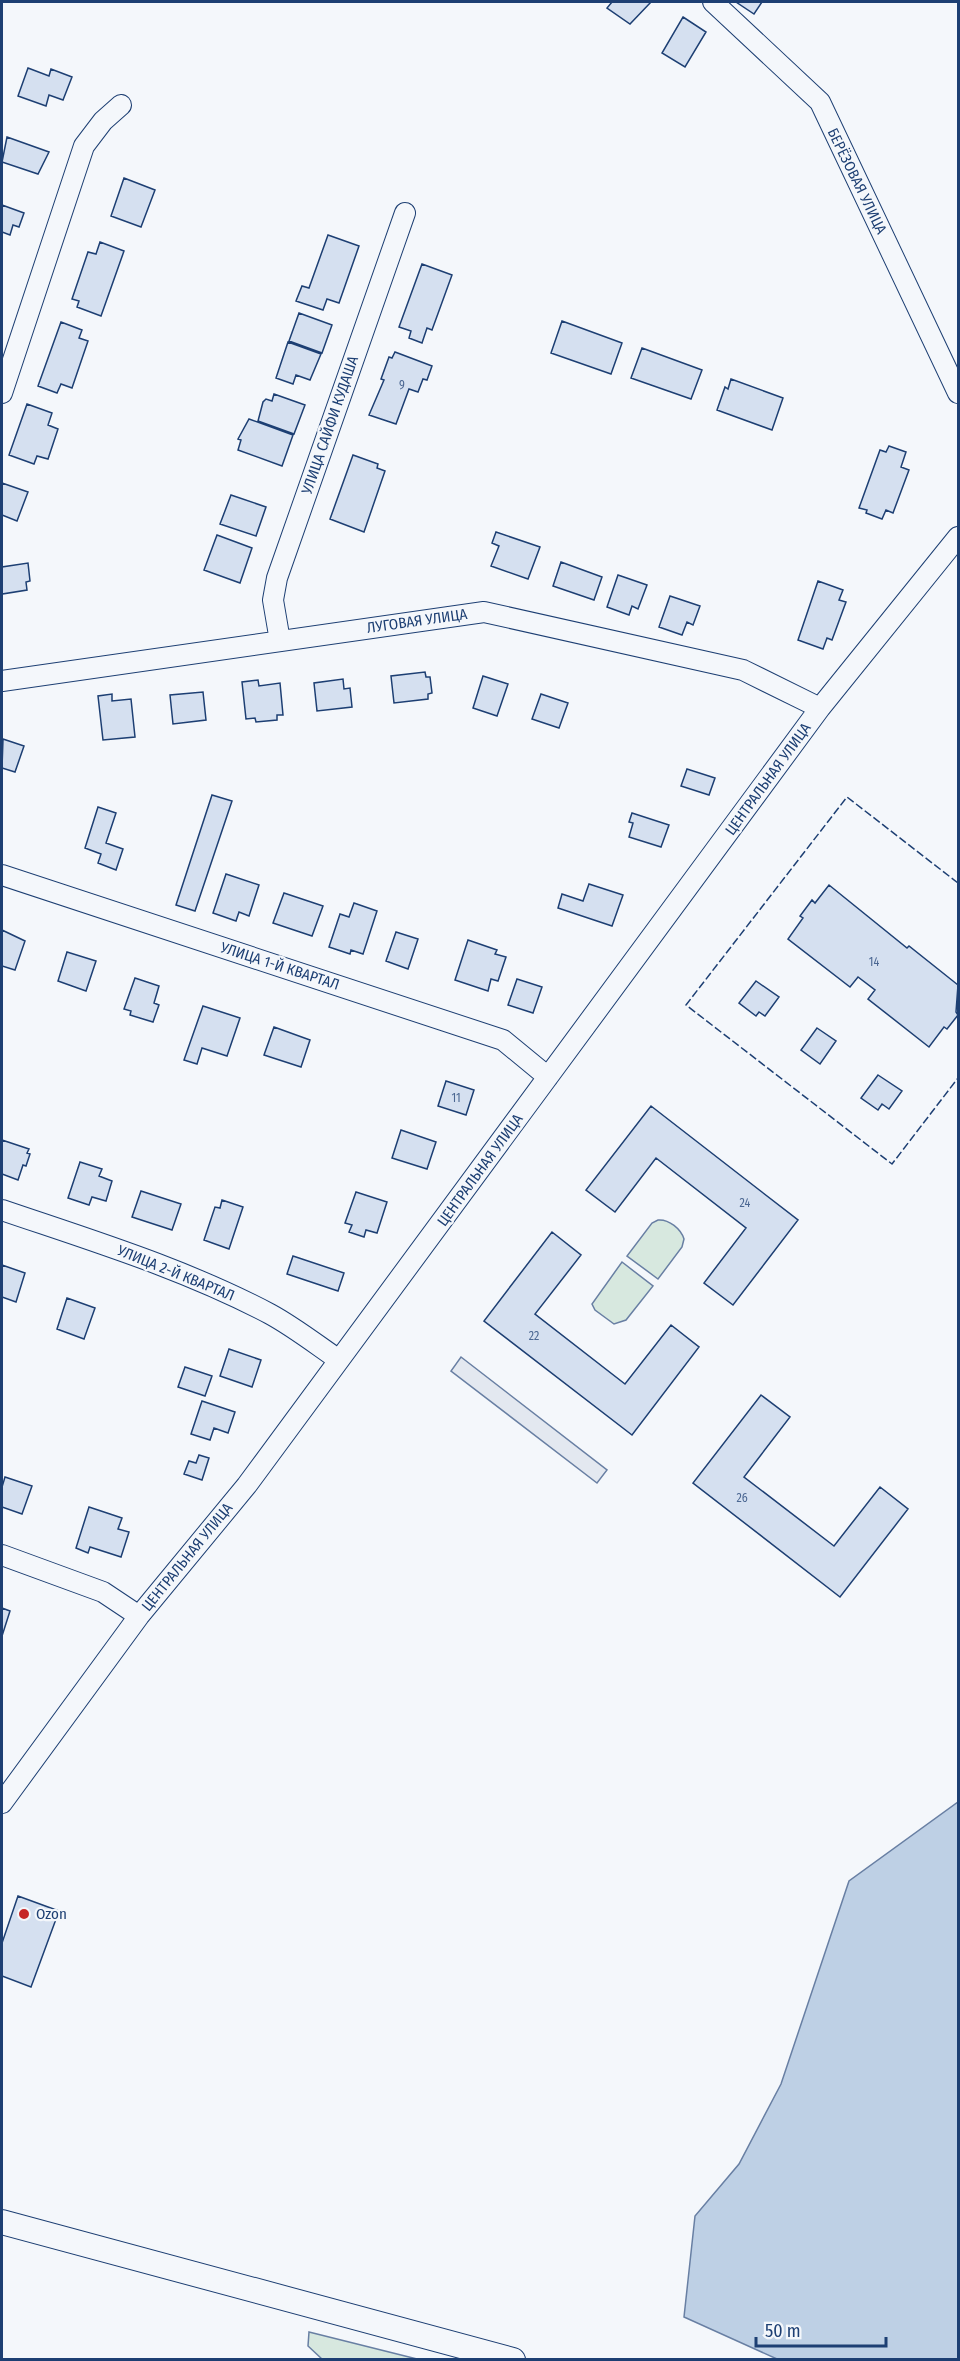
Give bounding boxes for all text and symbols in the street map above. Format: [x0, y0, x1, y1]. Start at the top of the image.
street label: БЕРЁЗОВАЯ УЛИЦА [824, 125, 890, 237]
street label: УЛИЦА САЙФИ КУДАША [298, 353, 362, 497]
house number: 9 [399, 378, 405, 392]
street label: ЛУГОВАЯ УЛИЦА [366, 605, 468, 637]
street label: ЦЕНТРАЛЬНАЯ УЛИЦА [721, 719, 815, 839]
street label: УЛИЦА 1-Й КВАРТАЛ [217, 938, 342, 994]
house number: 14 [869, 955, 879, 969]
house number: 11 [451, 1091, 461, 1105]
street label: ЦЕНТРАЛЬНАЯ УЛИЦА [433, 1110, 527, 1230]
house number: 24 [740, 1196, 751, 1210]
street label: УЛИЦА 2-Й КВАРТАЛ [114, 1241, 237, 1305]
house number: 22 [529, 1329, 539, 1343]
house number: 26 [736, 1491, 748, 1505]
street label: ЦЕНТРАЛЬНАЯ УЛИЦА [138, 1499, 236, 1615]
place label: Ozon [36, 1905, 67, 1923]
marker: Ozon [17, 1907, 31, 1921]
scale bar [756, 2310, 886, 2348]
text: 50 m [765, 2320, 801, 2342]

